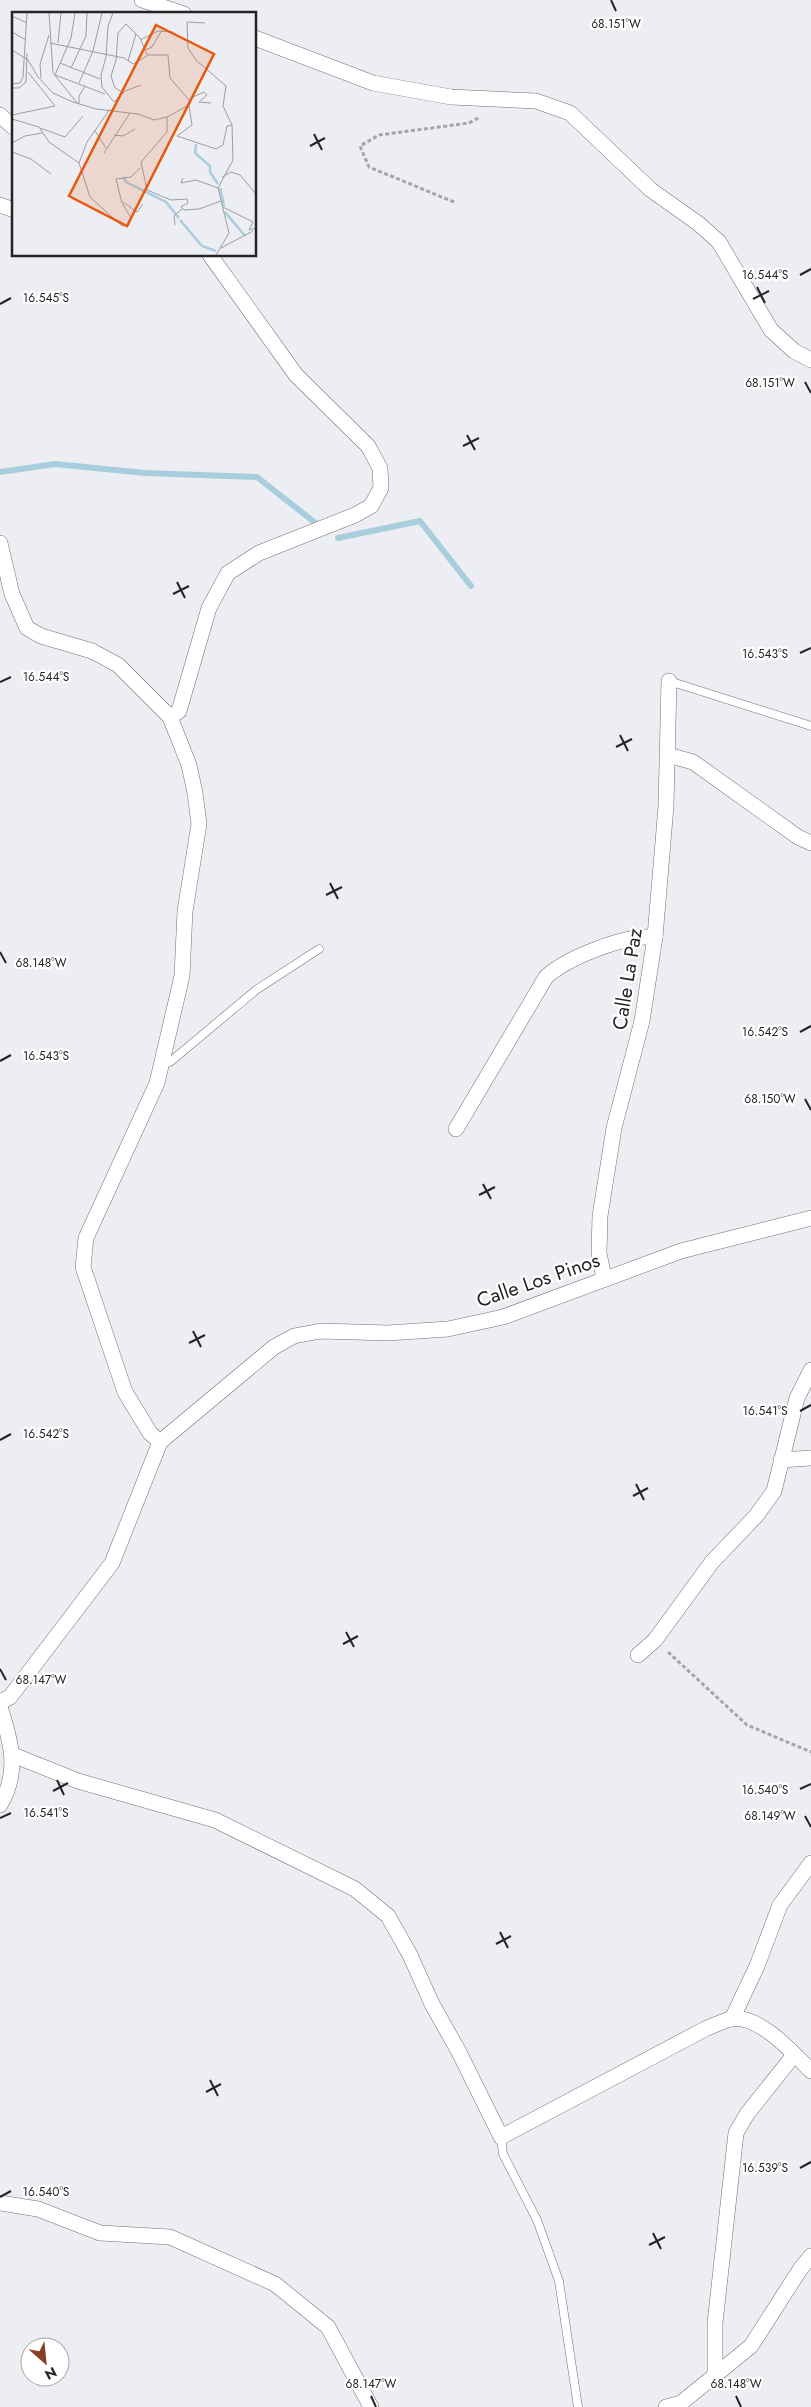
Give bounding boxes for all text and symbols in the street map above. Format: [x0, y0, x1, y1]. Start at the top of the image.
inset map [12, 12, 256, 256]
text: 68.151°W [591, 15, 641, 33]
text: 16.544°S [742, 266, 789, 284]
text: 16.545°S [23, 289, 70, 307]
text: 68.151°W [745, 374, 795, 392]
text: 16.543°S [742, 645, 788, 663]
text: 16.544°S [23, 668, 70, 686]
street label: Calle La Paz [605, 926, 650, 1032]
text: 68.148°W [15, 954, 67, 972]
text: 16.542°S [742, 1023, 789, 1041]
text: 16.543°S [23, 1047, 69, 1065]
text: 68.150°W [744, 1090, 796, 1108]
street label: Calle Los Pinos [473, 1246, 604, 1315]
text: 16.541°S [743, 1402, 788, 1420]
text: 16.542°S [23, 1425, 70, 1443]
text: 68.147°W [16, 1671, 67, 1689]
text: 16.540°S [742, 1781, 789, 1799]
text: 16.541°S [24, 1804, 69, 1822]
text: 68.149°W [744, 1807, 796, 1825]
text: 16.539°S [742, 2159, 788, 2177]
text: 16.540°S [23, 2183, 70, 2201]
north arrow [20, 2337, 70, 2387]
text: N [41, 2362, 60, 2385]
text: 68.147°W [346, 2375, 397, 2393]
text: 68.148°W [710, 2375, 762, 2393]

